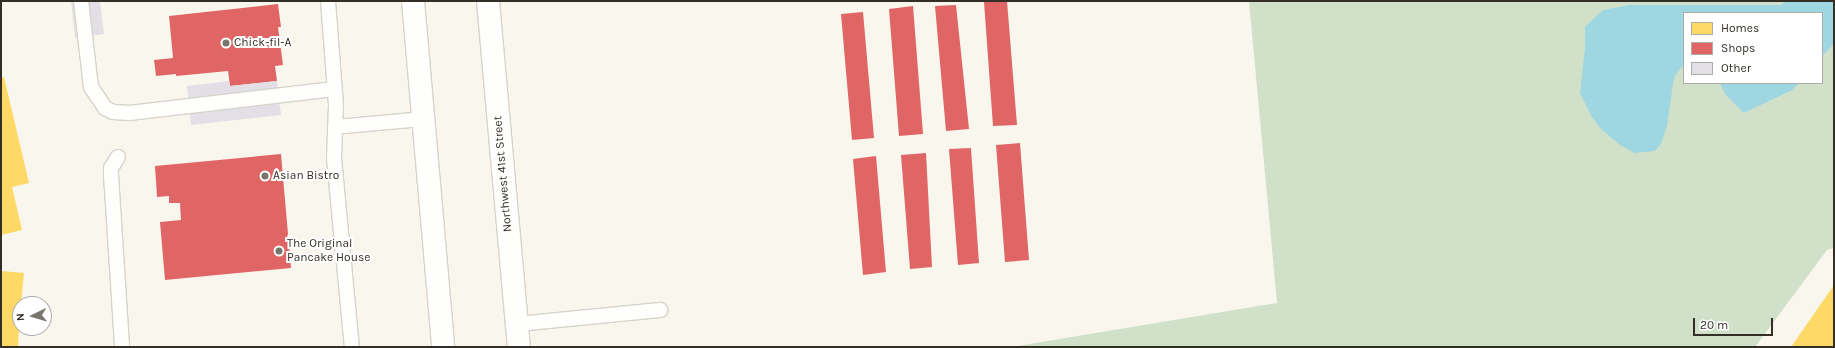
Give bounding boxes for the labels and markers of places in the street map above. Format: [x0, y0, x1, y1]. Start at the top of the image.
place label: Chick-fil-A [234, 36, 291, 50]
marker: Chick-fil-A [221, 38, 231, 48]
place label: Asian Bistro [273, 169, 339, 183]
marker: Asian Bistro [260, 171, 270, 181]
place label: The Original Pancake House [287, 237, 370, 265]
marker: The Original Pancake House [274, 246, 284, 256]

